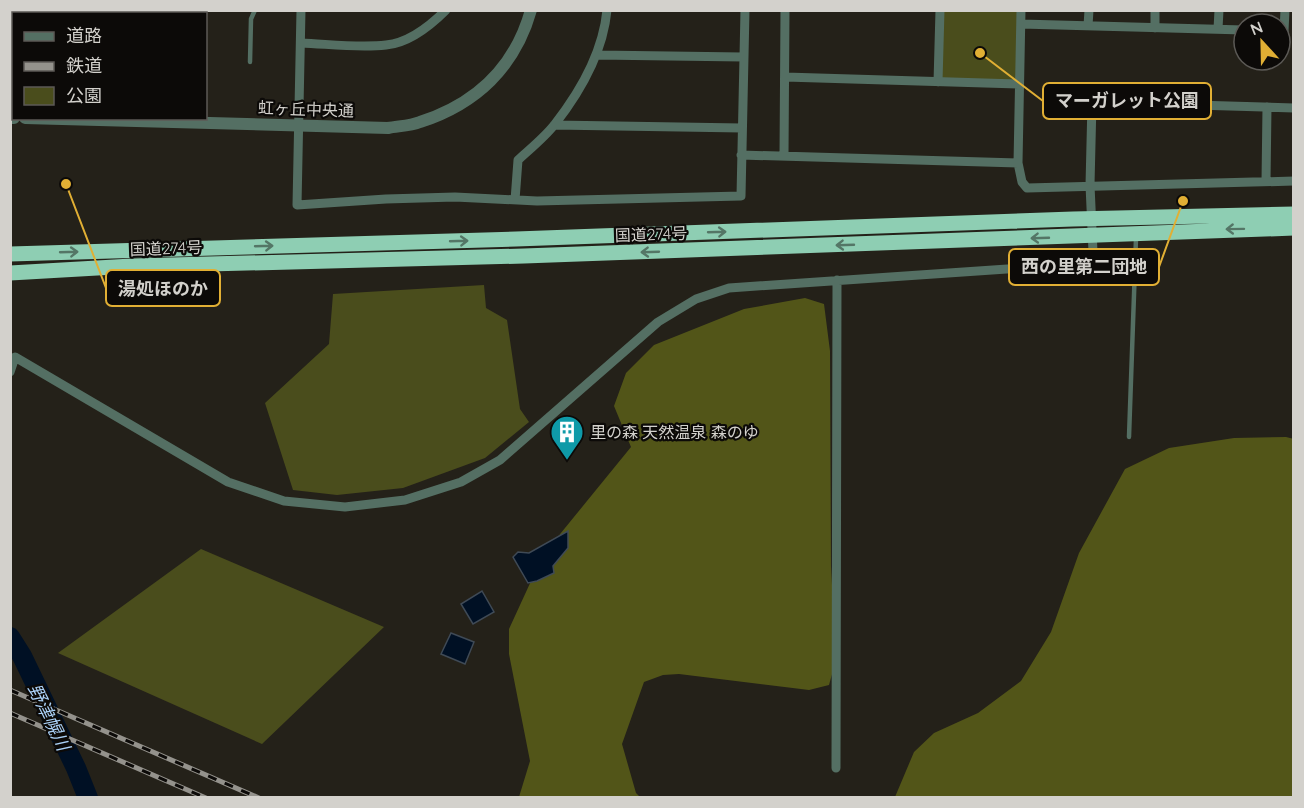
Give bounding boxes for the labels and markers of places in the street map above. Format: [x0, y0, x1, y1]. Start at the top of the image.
callout: マーガレット公園 [1043, 83, 1211, 119]
callout: 西の里第二団地 [1009, 249, 1159, 285]
callout: 湯処ほのか [106, 270, 220, 306]
building icon: 里の森 天然温泉 森のゆ [549, 414, 585, 461]
place label: 里の森 天然温泉 森のゆ [590, 422, 759, 442]

